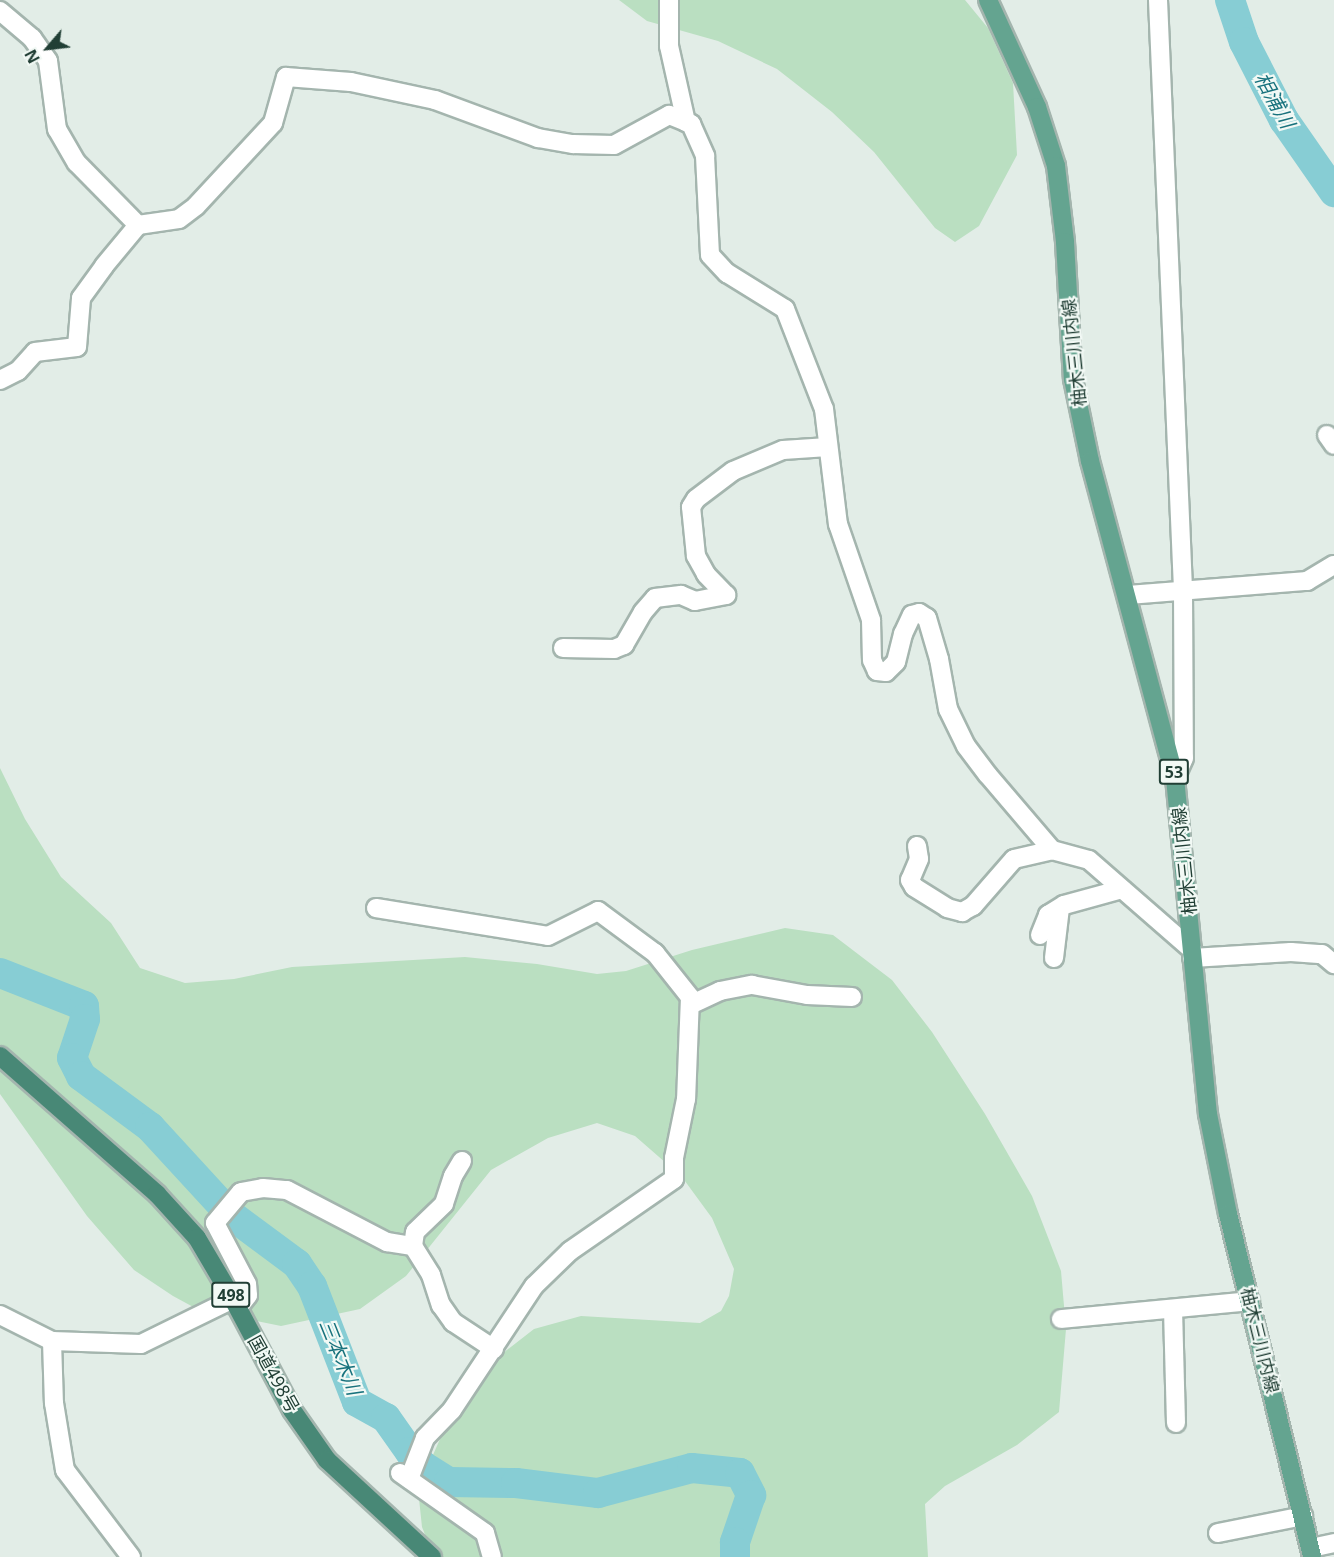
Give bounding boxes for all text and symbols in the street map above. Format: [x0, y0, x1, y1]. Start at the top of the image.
north arrow [18, 18, 78, 78]
text: N [19, 46, 45, 67]
water label: 相浦川 [1250, 68, 1300, 132]
street label: 柚木三川内線 [1058, 298, 1090, 408]
road number: 53 [1158, 759, 1190, 785]
street label: 柚木三川内線 [1168, 806, 1200, 916]
road number: 498 [210, 1282, 252, 1308]
street label: 柚木三川内線 [1236, 1285, 1284, 1395]
water label: 三本木川 [315, 1315, 367, 1399]
street label: 国道498号 [244, 1332, 304, 1416]

